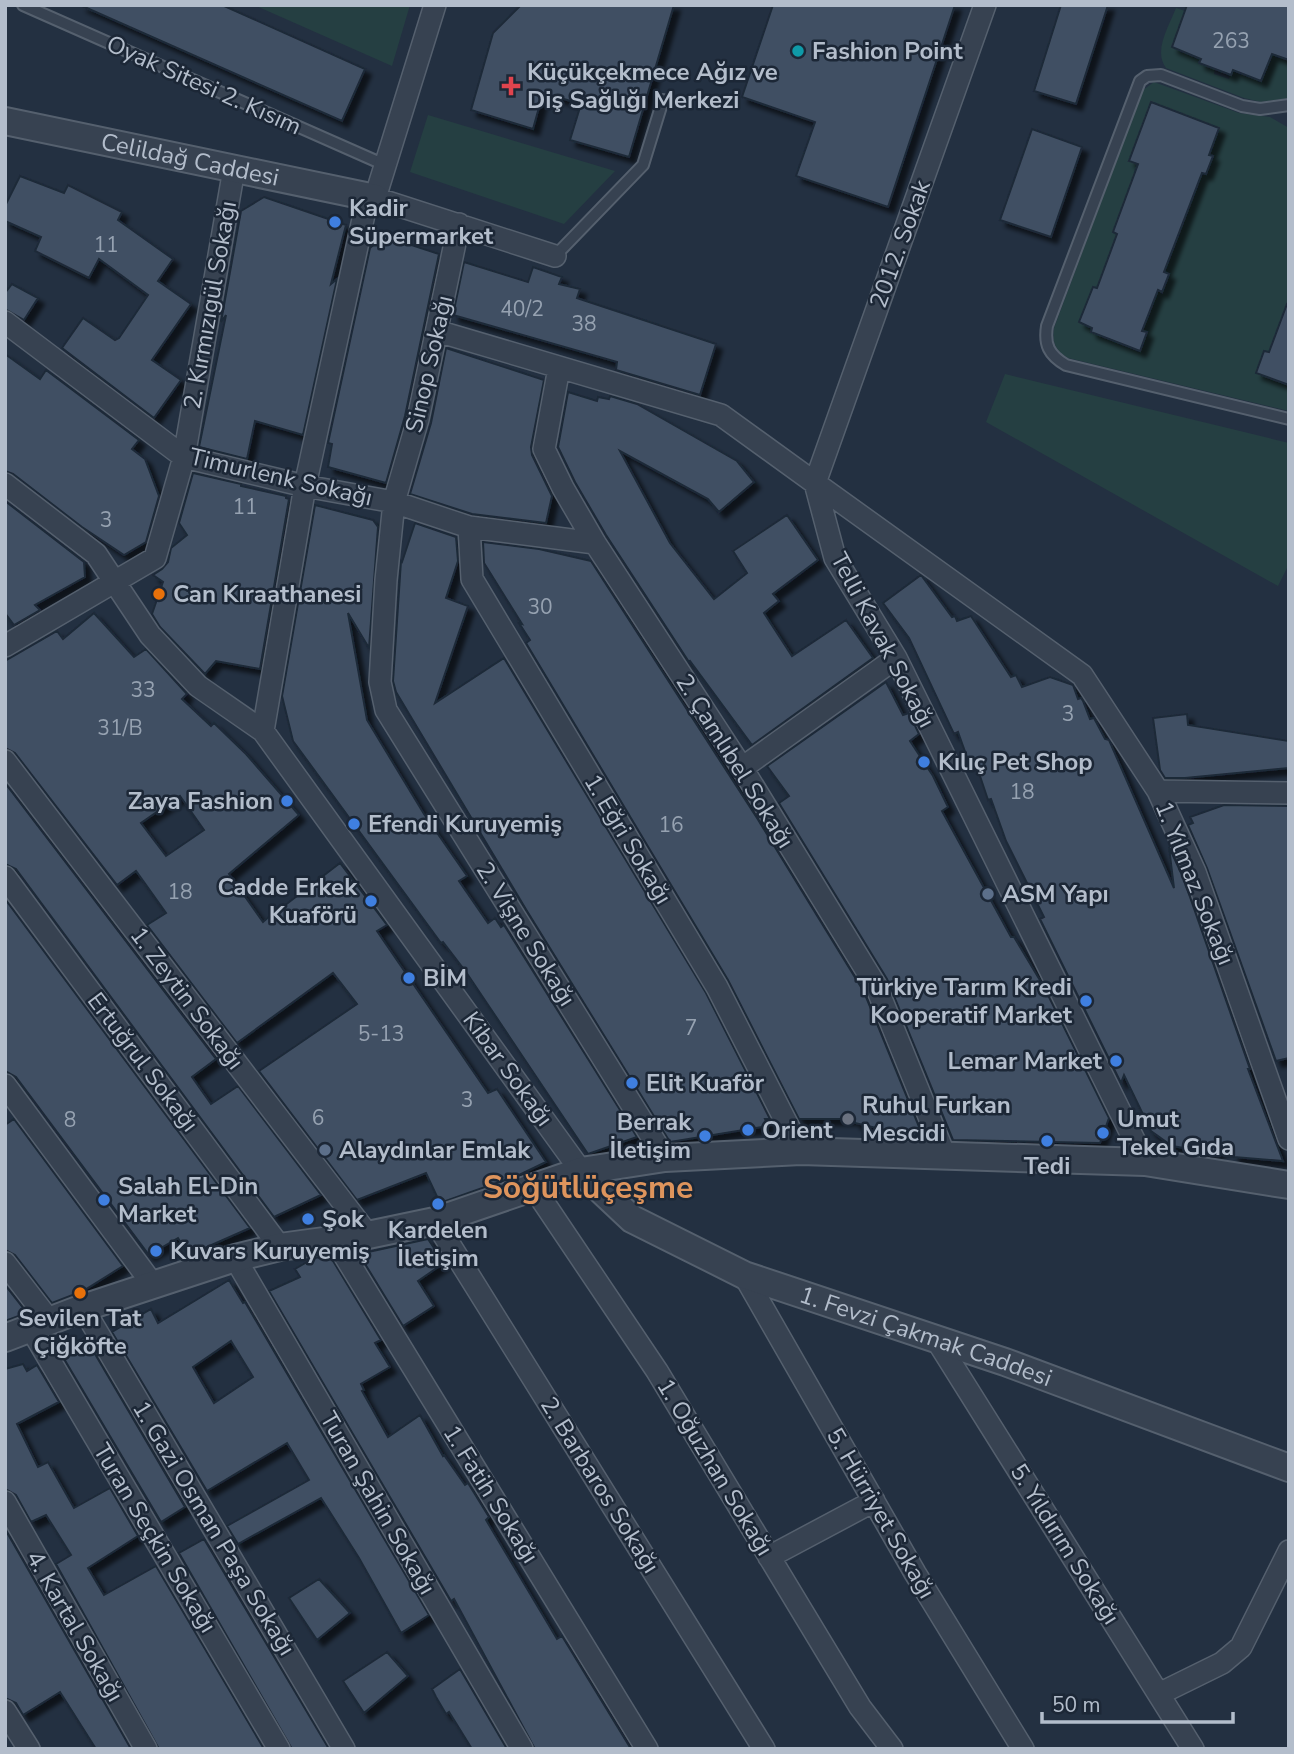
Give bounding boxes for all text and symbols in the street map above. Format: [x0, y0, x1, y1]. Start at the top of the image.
house number: 263 [1212, 27, 1250, 55]
street label: Oyak Sitesi 2. Kısım [101, 28, 307, 142]
place label: Fashion Point [812, 35, 963, 67]
marker: Fashion Point [790, 43, 806, 59]
place label: Küçükçekmece Ağız ve Diş Sağlığı Merkezi [527, 56, 778, 116]
marker: Küçükçekmece Ağız ve Diş Sağlığı Merkezi [501, 76, 521, 96]
street label: Celildağ Caddesi [98, 125, 282, 194]
street label: 2012. Sokak [862, 175, 938, 312]
place label: Kadir Süpermarket [349, 192, 494, 252]
street label: 2. Kırmızıgül Sokağı [176, 198, 244, 412]
marker: Kadir Süpermarket [327, 214, 343, 230]
house number: 11 [93, 231, 119, 259]
street label: Sinop Sokağı [398, 292, 460, 436]
house number: 40/2 [500, 295, 544, 323]
house number: 38 [571, 310, 597, 338]
street label: Timurlenk Sokağı [187, 440, 375, 514]
house number: 11 [232, 493, 258, 521]
house number: 3 [100, 506, 112, 534]
street label: Telli Kavak Sokağı [823, 547, 943, 733]
place label: Can Kıraathanesi [173, 578, 361, 610]
marker: Can Kıraathanesi [151, 586, 167, 602]
house number: 30 [527, 593, 553, 621]
street label: 2. Çamlıbel Sokağı [668, 668, 802, 854]
house number: 33 [130, 676, 156, 704]
house number: 3 [1062, 700, 1074, 728]
house number: 31/B [97, 714, 143, 742]
place label: Kılıç Pet Shop [938, 746, 1093, 778]
marker: Kılıç Pet Shop [916, 754, 932, 770]
street label: 1. Eğri Sokağı [577, 768, 679, 910]
house number: 18 [1009, 778, 1035, 806]
place label: Zaya Fashion [128, 785, 273, 817]
marker: Zaya Fashion [279, 793, 295, 809]
street label: 1. Yılmaz Sokağı [1148, 796, 1242, 970]
place label: Efendi Kuruyemiş [368, 808, 562, 840]
house number: 16 [658, 811, 684, 839]
marker: Efendi Kuruyemiş [346, 816, 362, 832]
street label: 2. Vişne Sokağı [469, 856, 583, 1012]
place label: Cadde Erkek Kuaförü [217, 871, 358, 931]
house number: 18 [167, 878, 193, 906]
place label: ASM Yapı [1002, 878, 1109, 910]
marker: ASM Yapı [980, 886, 996, 902]
marker: Cadde Erkek Kuaförü [363, 893, 379, 909]
street label: 1. Zeytin Sokağı [123, 920, 251, 1076]
place label: BİM [423, 962, 467, 994]
marker: BİM [401, 970, 417, 986]
place label: Türkiye Tarım Kredi Kooperatif Market [857, 971, 1073, 1031]
street label: Ertuğrul Sokağı [80, 986, 206, 1138]
marker: Türkiye Tarım Kredi Kooperatif Market [1078, 993, 1094, 1009]
street label: Kibar Sokağı [456, 1005, 560, 1133]
house number: 7 [685, 1014, 697, 1042]
house number: 5-13 [358, 1020, 404, 1048]
place label: Lemar Market [947, 1045, 1103, 1077]
marker: Lemar Market [1108, 1053, 1124, 1069]
place label: Elit Kuaför [646, 1067, 765, 1099]
marker: Elit Kuaför [624, 1075, 640, 1091]
house number: 3 [461, 1086, 473, 1114]
place label: Ruhul Furkan Mescidi [862, 1089, 1011, 1149]
place label: Umut Tekel Gıda [1117, 1103, 1234, 1163]
house number: 6 [312, 1104, 324, 1132]
house number: 8 [64, 1106, 76, 1134]
place label: Berrak İletişim [610, 1106, 692, 1166]
marker: Ruhul Furkan Mescidi [840, 1111, 856, 1127]
place label: Orient [762, 1114, 833, 1146]
marker: Orient [740, 1122, 756, 1138]
marker: Umut Tekel Gıda [1095, 1125, 1111, 1141]
marker: Berrak İletişim [697, 1128, 713, 1144]
marker: Tedi [1039, 1133, 1055, 1149]
place label: Alaydınlar Emlak [339, 1134, 531, 1166]
marker: Alaydınlar Emlak [317, 1142, 333, 1158]
place label: Tedi [1024, 1150, 1070, 1182]
district label: Söğütlüçeşme [483, 1166, 693, 1209]
place label: Salah El-Din Market [118, 1170, 258, 1230]
marker: Salah El-Din Market [96, 1192, 112, 1208]
marker: Kardelen İletişim [430, 1196, 446, 1212]
place label: Şok [322, 1203, 365, 1235]
marker: Şok [300, 1211, 316, 1227]
place label: Kardelen İletişim [388, 1214, 488, 1274]
place label: Kuvars Kuruyemiş [170, 1235, 370, 1267]
marker: Kuvars Kuruyemiş [148, 1243, 164, 1259]
street label: 1. Fevzi Çakmak Caddesi [795, 1279, 1057, 1394]
marker: Sevilen Tat Çiğköfte [72, 1285, 88, 1301]
place label: Sevilen Tat Çiğköfte [18, 1302, 142, 1362]
street label: 1. Oğuzhan Sokağı [649, 1372, 781, 1562]
street label: 2. Barbaros Sokağı [533, 1391, 667, 1579]
street label: 1. Gazi Osman Paşa Sokağı [125, 1395, 303, 1661]
street label: Turan Şahin Sokağı [313, 1406, 443, 1600]
street label: 1. Fatih Sokağı [436, 1419, 546, 1569]
street label: 5. Hürriyet Sokağı [819, 1422, 943, 1604]
street label: Turan Seçkin Sokağı [86, 1437, 224, 1639]
street label: 5. Yıldırım Sokağı [1003, 1458, 1127, 1630]
street label: 4. Kartal Sokağı [19, 1545, 131, 1707]
scale bar [1042, 1680, 1233, 1724]
text: 50 m [1052, 1691, 1101, 1719]

